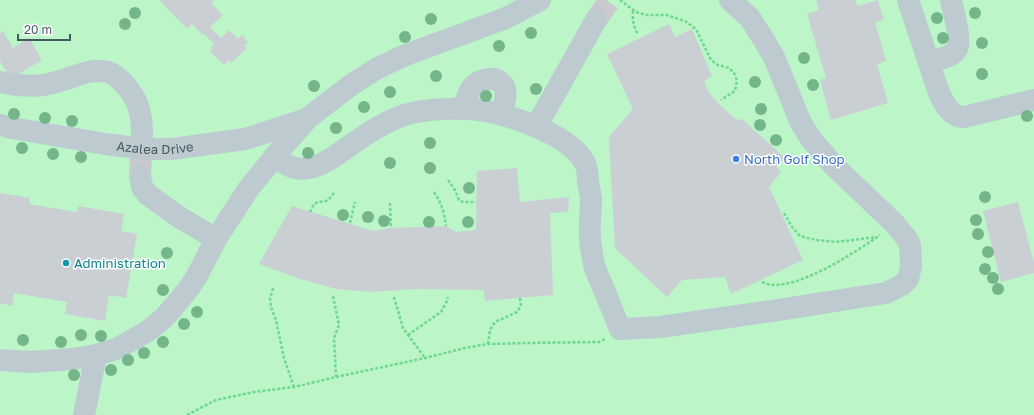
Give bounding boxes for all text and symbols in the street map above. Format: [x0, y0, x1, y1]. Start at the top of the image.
scale bar [18, 16, 70, 42]
text: 20 m [24, 22, 52, 37]
street label: Azalea Drive [116, 138, 194, 157]
place label: North Golf Shop [744, 151, 844, 167]
marker: North Golf Shop [731, 154, 741, 164]
place label: Administration [74, 255, 166, 271]
marker: Administration [61, 258, 71, 268]

